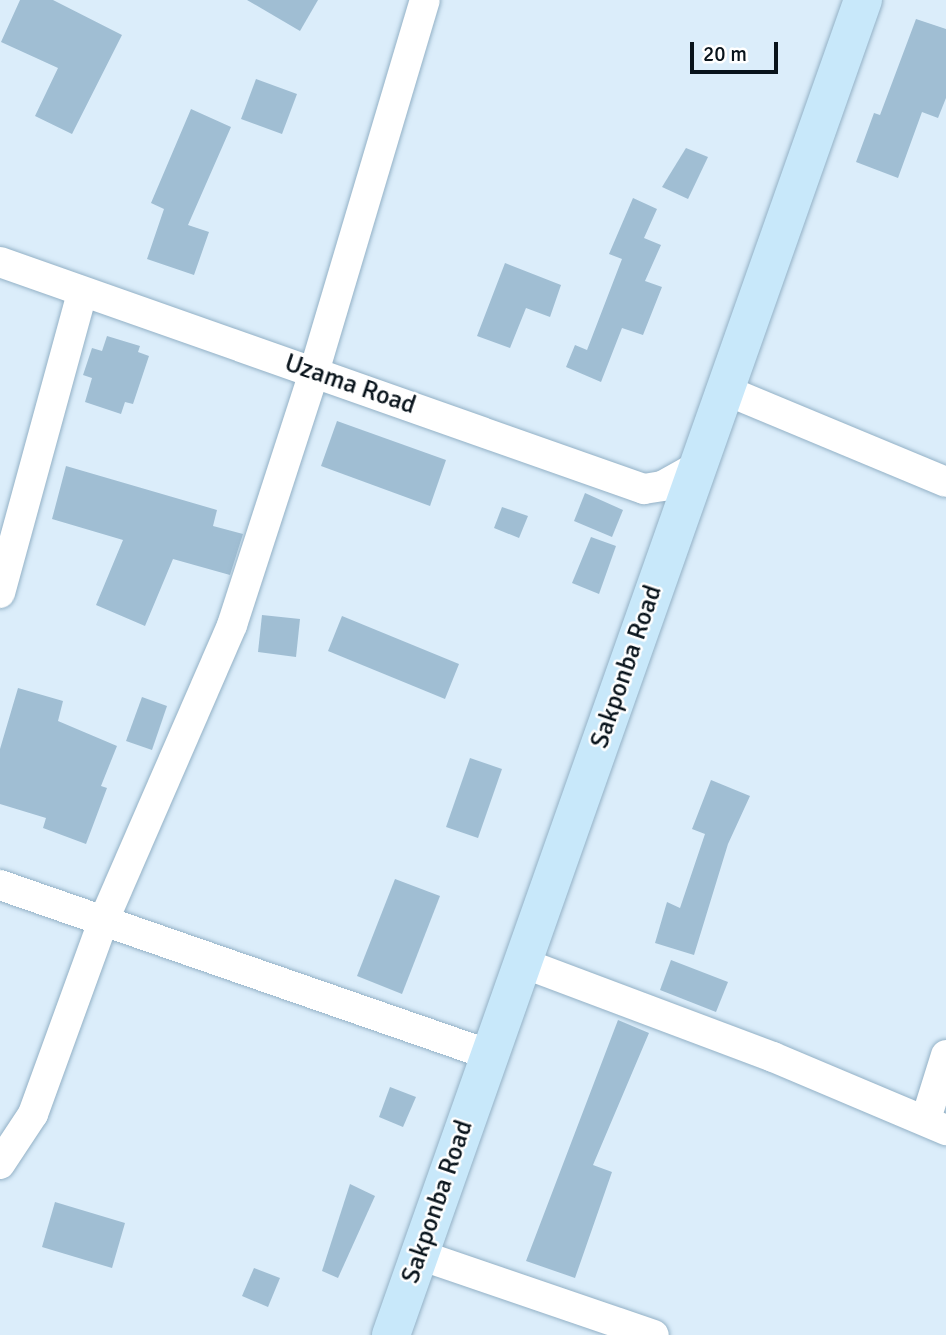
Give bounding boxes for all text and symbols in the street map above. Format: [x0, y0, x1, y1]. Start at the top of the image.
scale bar [694, 28, 782, 72]
text: 20 m [703, 41, 747, 67]
street label: Uzama Road [280, 348, 420, 422]
street label: Sakponba Road [585, 581, 669, 753]
street label: Sakponba Road [396, 1116, 480, 1288]

